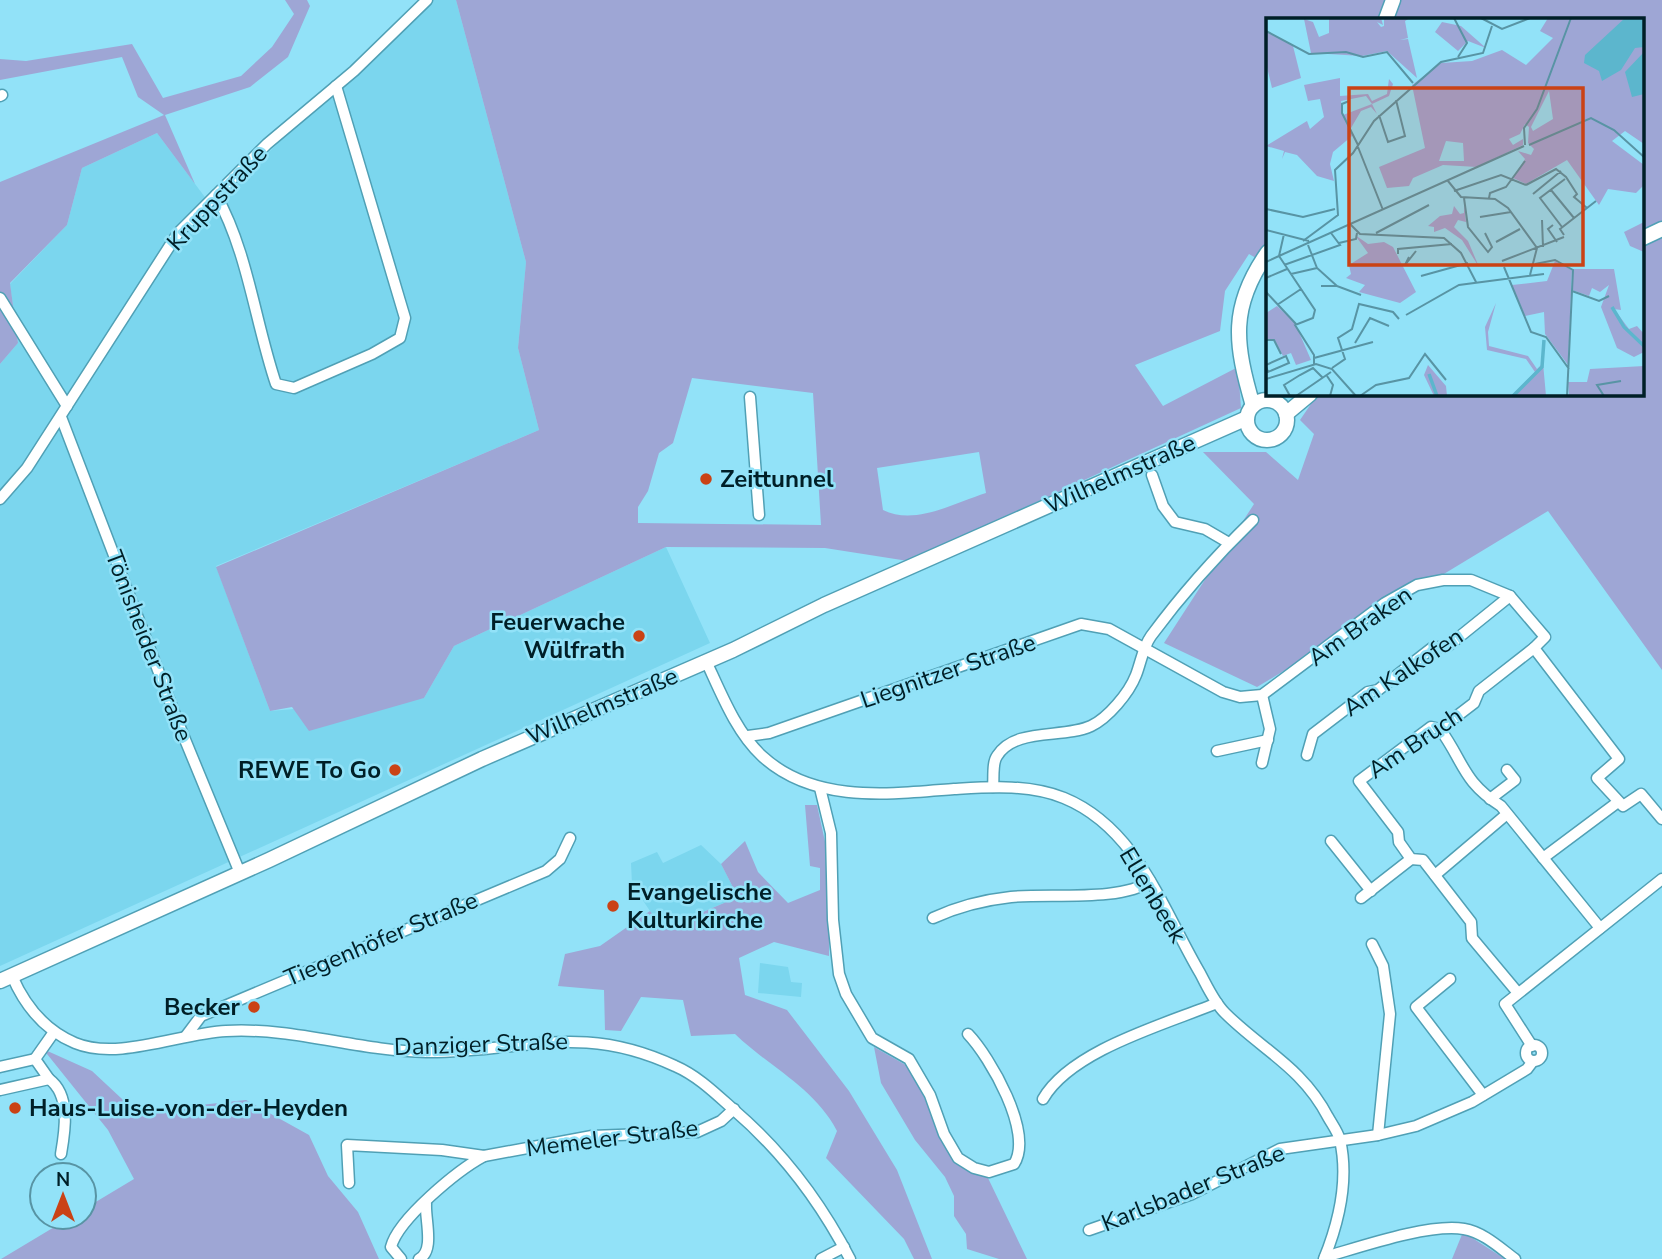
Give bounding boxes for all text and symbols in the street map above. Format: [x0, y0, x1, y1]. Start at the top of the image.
inset map [1266, 18, 1644, 396]
street label: Kruppstraße [160, 138, 274, 258]
street label: Wilhelmstraße [1040, 426, 1200, 522]
place label: Zeittunnel [720, 463, 834, 495]
marker: Zeittunnel [698, 471, 714, 487]
street label: Tönisheider Straße [98, 546, 200, 746]
street label: Am Braken [1302, 579, 1418, 673]
place label: Feuerwache Wülfrath [490, 606, 625, 666]
street label: Am Kalkofen [1337, 620, 1469, 724]
street label: Liegnitzer Straße [856, 626, 1040, 716]
marker: Feuerwache Wülfrath [631, 628, 647, 644]
street label: Wilhelmstraße [521, 660, 683, 752]
street label: Am Bruch [1362, 700, 1468, 786]
place label: REWE To Go [238, 754, 381, 786]
marker: REWE To Go [387, 762, 403, 778]
street label: Ellenbeek [1112, 841, 1195, 950]
place label: Evangelische Kulturkirche [627, 876, 772, 936]
street label: Tiegenhöfer Straße [279, 884, 483, 994]
marker: Evangelische Kulturkirche [605, 898, 621, 914]
place label: Becker [164, 991, 241, 1023]
marker: Becker [246, 999, 262, 1015]
street label: Danziger Straße [393, 1025, 569, 1063]
place label: Haus-Luise-von-der-Heyden [29, 1092, 348, 1124]
marker: Haus-Luise-von-der-Heyden [7, 1100, 23, 1116]
street label: Memeler Straße [524, 1112, 700, 1164]
street label: Karlsbader Straße [1097, 1137, 1289, 1239]
north arrow [28, 1161, 98, 1231]
text: N [56, 1167, 70, 1193]

